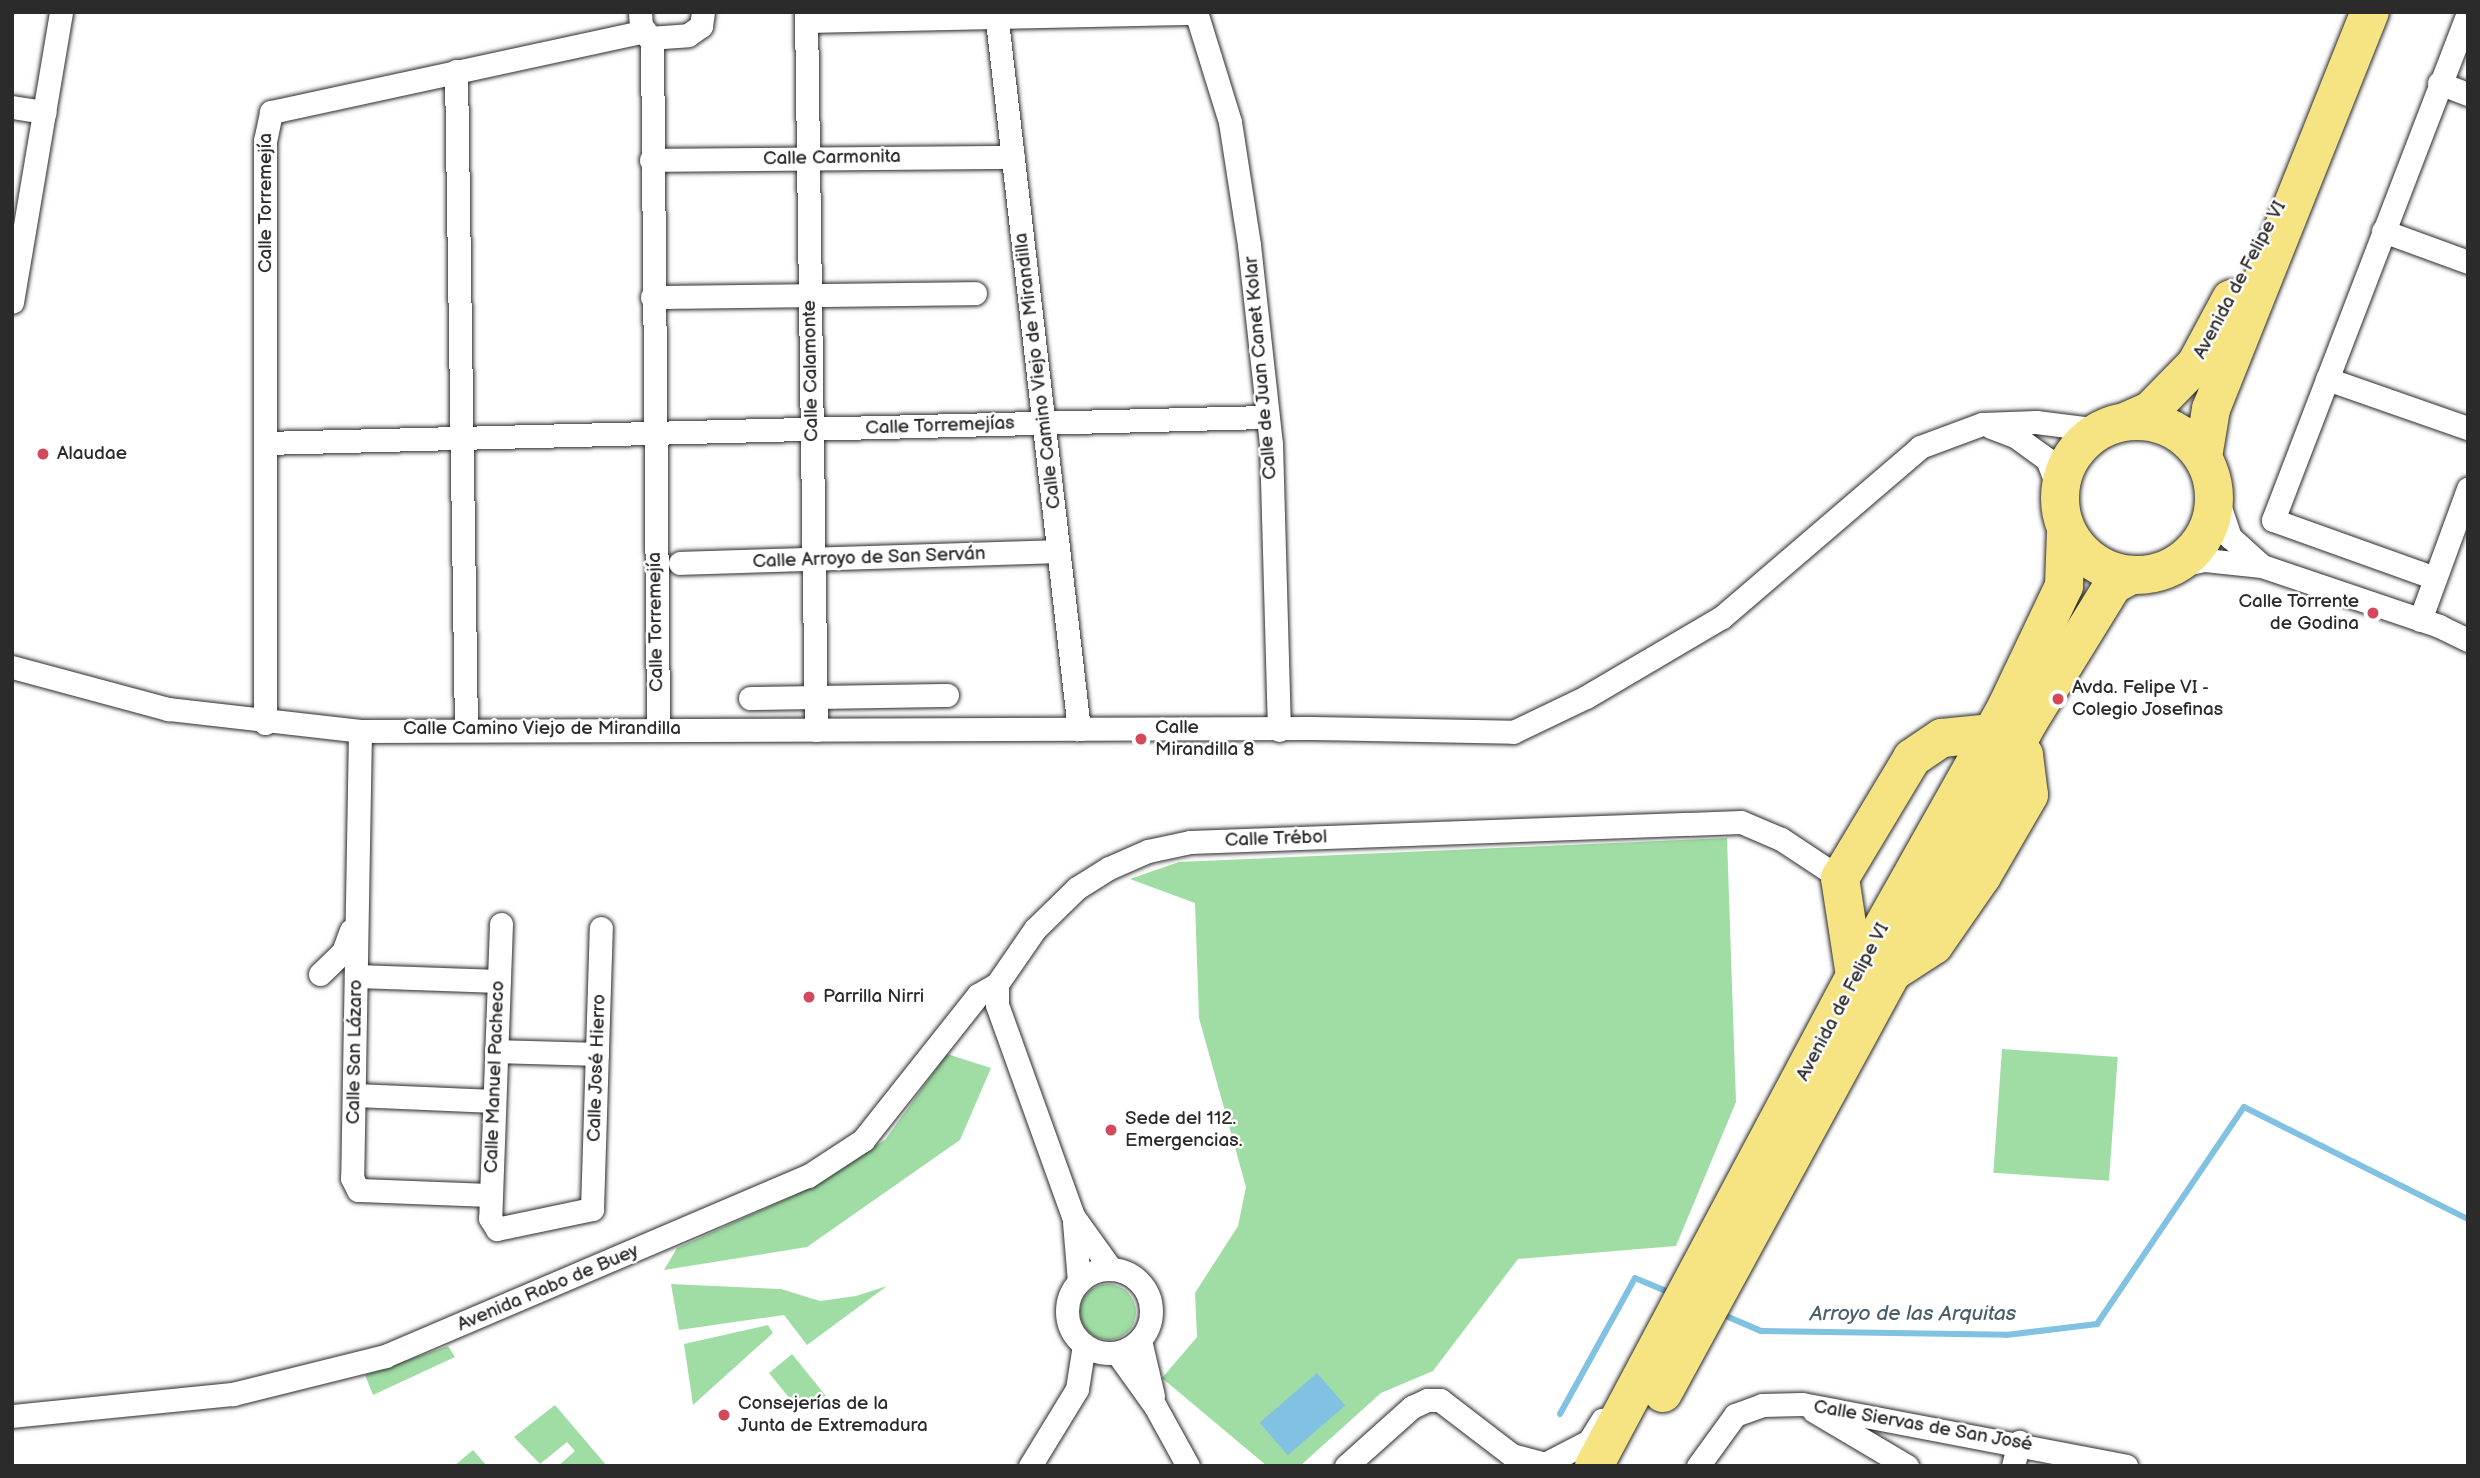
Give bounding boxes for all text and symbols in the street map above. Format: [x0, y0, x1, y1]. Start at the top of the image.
street label: Calle Torremejía [255, 133, 277, 273]
street label: Calle Carmonita [763, 145, 901, 171]
street label: Avenida de Felipe VI [2189, 197, 2291, 363]
street label: Calle Camino Viejo de Mirandilla [1010, 231, 1066, 511]
street label: Calle de Juan Canet Kolar [1240, 255, 1282, 481]
street label: Calle Calamonte [798, 300, 824, 442]
street label: Calle Torremejías [865, 412, 1015, 440]
place label: Alaudae [57, 443, 127, 465]
marker: Alaudae [35, 446, 51, 462]
street label: Calle Arroyo de San Serván [752, 543, 986, 573]
street label: Calle Torremejía [643, 552, 669, 692]
place label: Calle Torrente de Godina [2238, 591, 2359, 635]
marker: Calle Torrente de Godina [2365, 605, 2381, 621]
place label: Avda. Felipe VI - Colegio Josefinas [2072, 677, 2224, 721]
marker: Avda. Felipe VI - Colegio Josefinas [2050, 691, 2066, 707]
place label: Calle Mirandilla 8 [1155, 717, 1254, 761]
street label: Calle Camino Viejo de Mirandilla [403, 718, 681, 740]
marker: Calle Mirandilla 8 [1133, 731, 1149, 747]
street label: Calle Trébol [1224, 826, 1328, 852]
street label: Avenida de Felipe VI [1792, 919, 1894, 1085]
street label: Calle San Lázaro [342, 979, 368, 1125]
street label: Calle Manuel Pacheco [480, 980, 510, 1174]
place label: Parrilla Nirri [823, 986, 924, 1008]
marker: Parrilla Nirri [801, 989, 817, 1005]
street label: Calle José Hierro [583, 993, 611, 1143]
place label: Sede del 112. Emergencias. [1125, 1108, 1242, 1152]
marker: Sede del 112. Emergencias. [1103, 1122, 1119, 1138]
street label: Avenida Rabo de Buey [454, 1239, 642, 1337]
water label: Arroyo de las Arquitas [1810, 1301, 2016, 1327]
place label: Consejerías de la Junta de Extremadura [738, 1393, 928, 1437]
street label: Calle Siervas de San José [1811, 1395, 2035, 1457]
marker: Consejerías de la Junta de Extremadura [716, 1407, 732, 1423]

